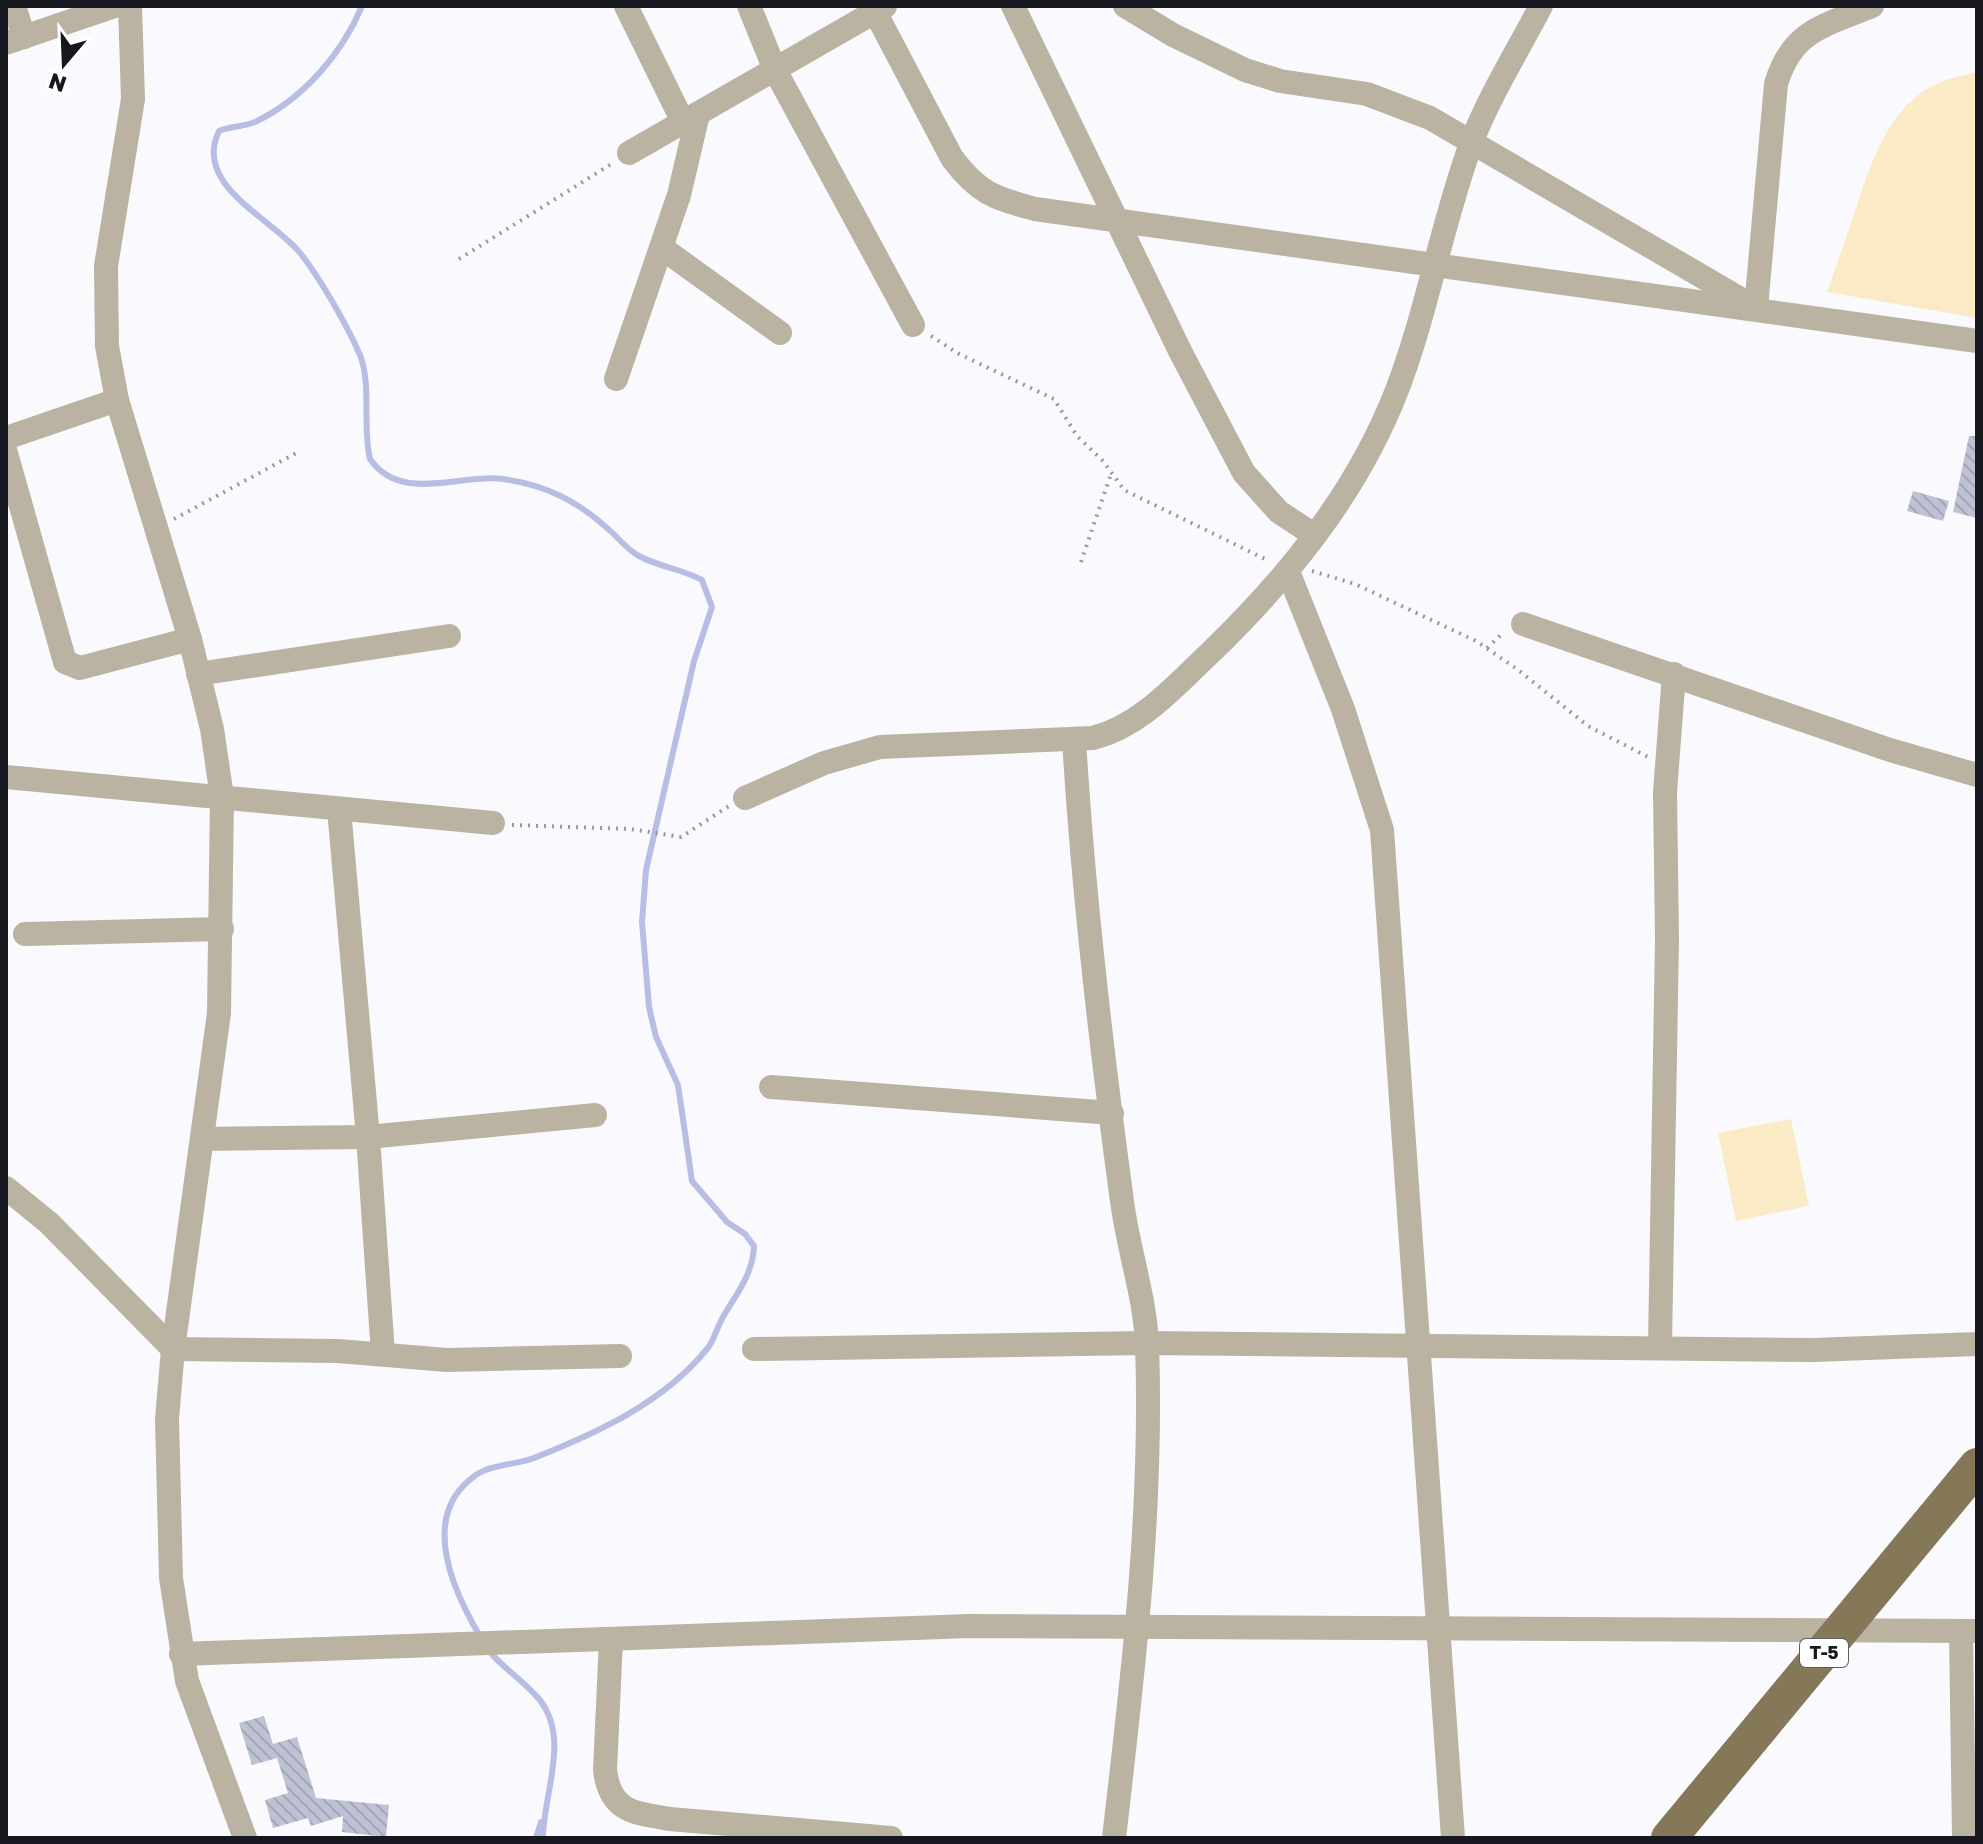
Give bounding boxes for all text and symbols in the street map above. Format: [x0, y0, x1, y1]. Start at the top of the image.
north arrow [24, 24, 104, 104]
text: N [45, 68, 70, 99]
road number: T-5 [1800, 1639, 1848, 1667]

